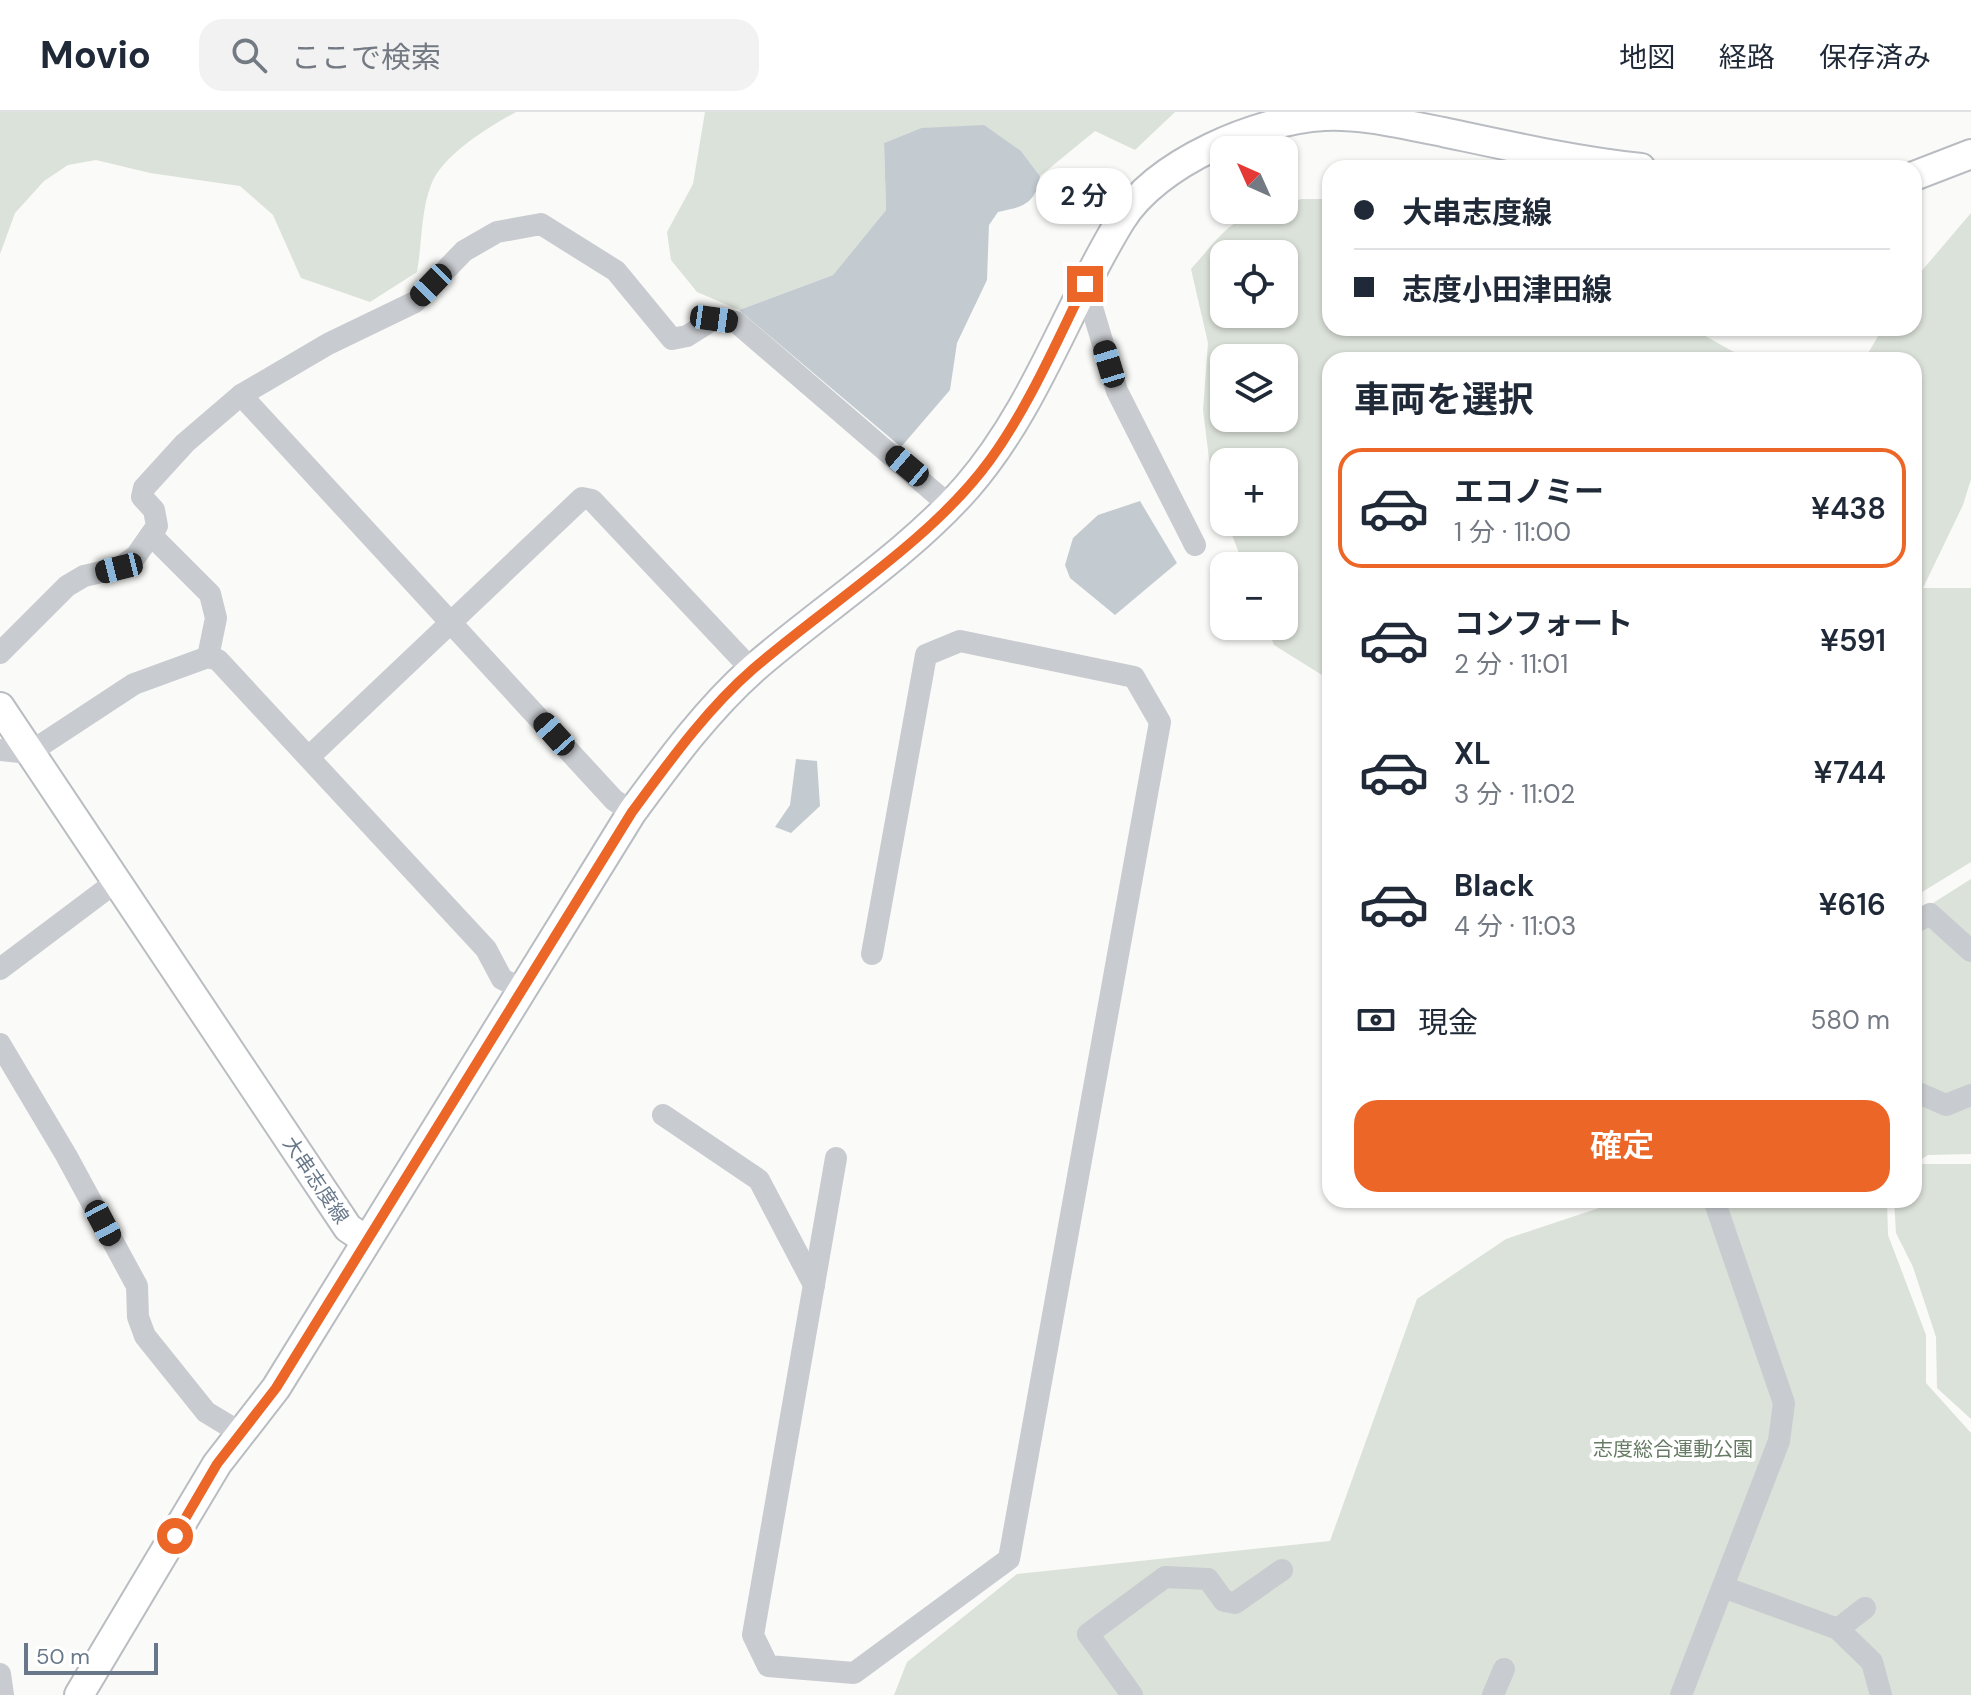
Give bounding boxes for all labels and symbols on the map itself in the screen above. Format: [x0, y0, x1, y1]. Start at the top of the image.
north arrow [1210, 136, 1298, 224]
callout: 2 分 [1037, 168, 1133, 224]
car [406, 259, 456, 311]
route end [1067, 266, 1103, 302]
car [689, 304, 739, 334]
car [1091, 338, 1127, 390]
car [881, 441, 933, 491]
car [93, 551, 145, 585]
car [529, 708, 579, 760]
street label: 大串志度線 [277, 1131, 355, 1229]
car [81, 1196, 125, 1250]
park label: 志度総合運動公園 [1593, 1436, 1753, 1462]
route start [157, 1518, 193, 1554]
scale bar [24, 1639, 158, 1675]

